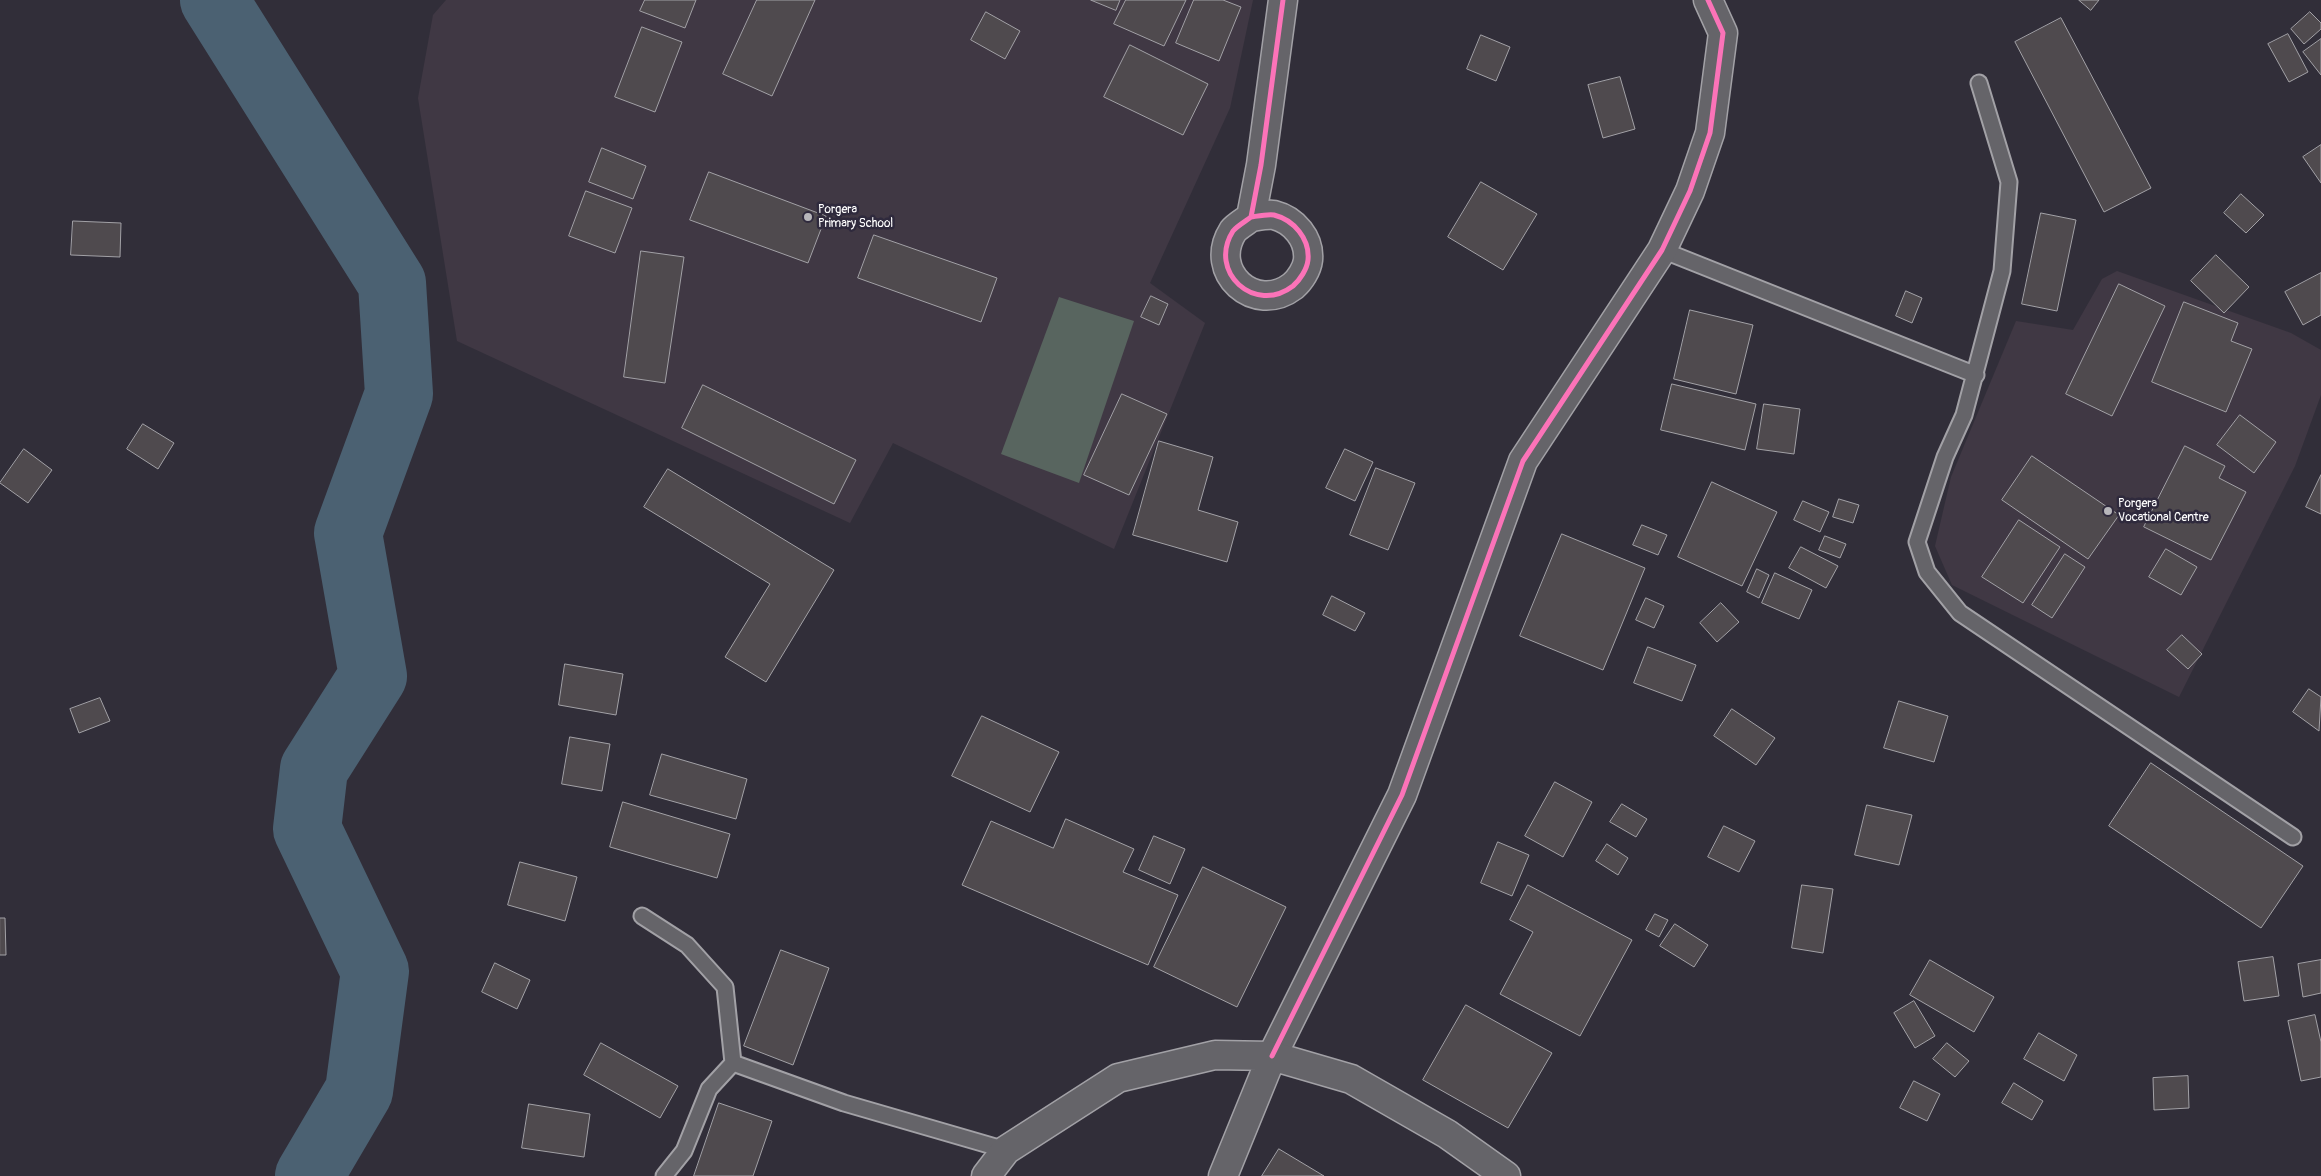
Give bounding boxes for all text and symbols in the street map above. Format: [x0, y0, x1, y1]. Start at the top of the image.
place label: Porgera Primary School [818, 203, 893, 231]
marker: Porgera Primary School [802, 211, 814, 223]
place label: Porgera Vocational Centre [2118, 497, 2209, 525]
marker: Porgera Vocational Centre [2102, 505, 2114, 517]

